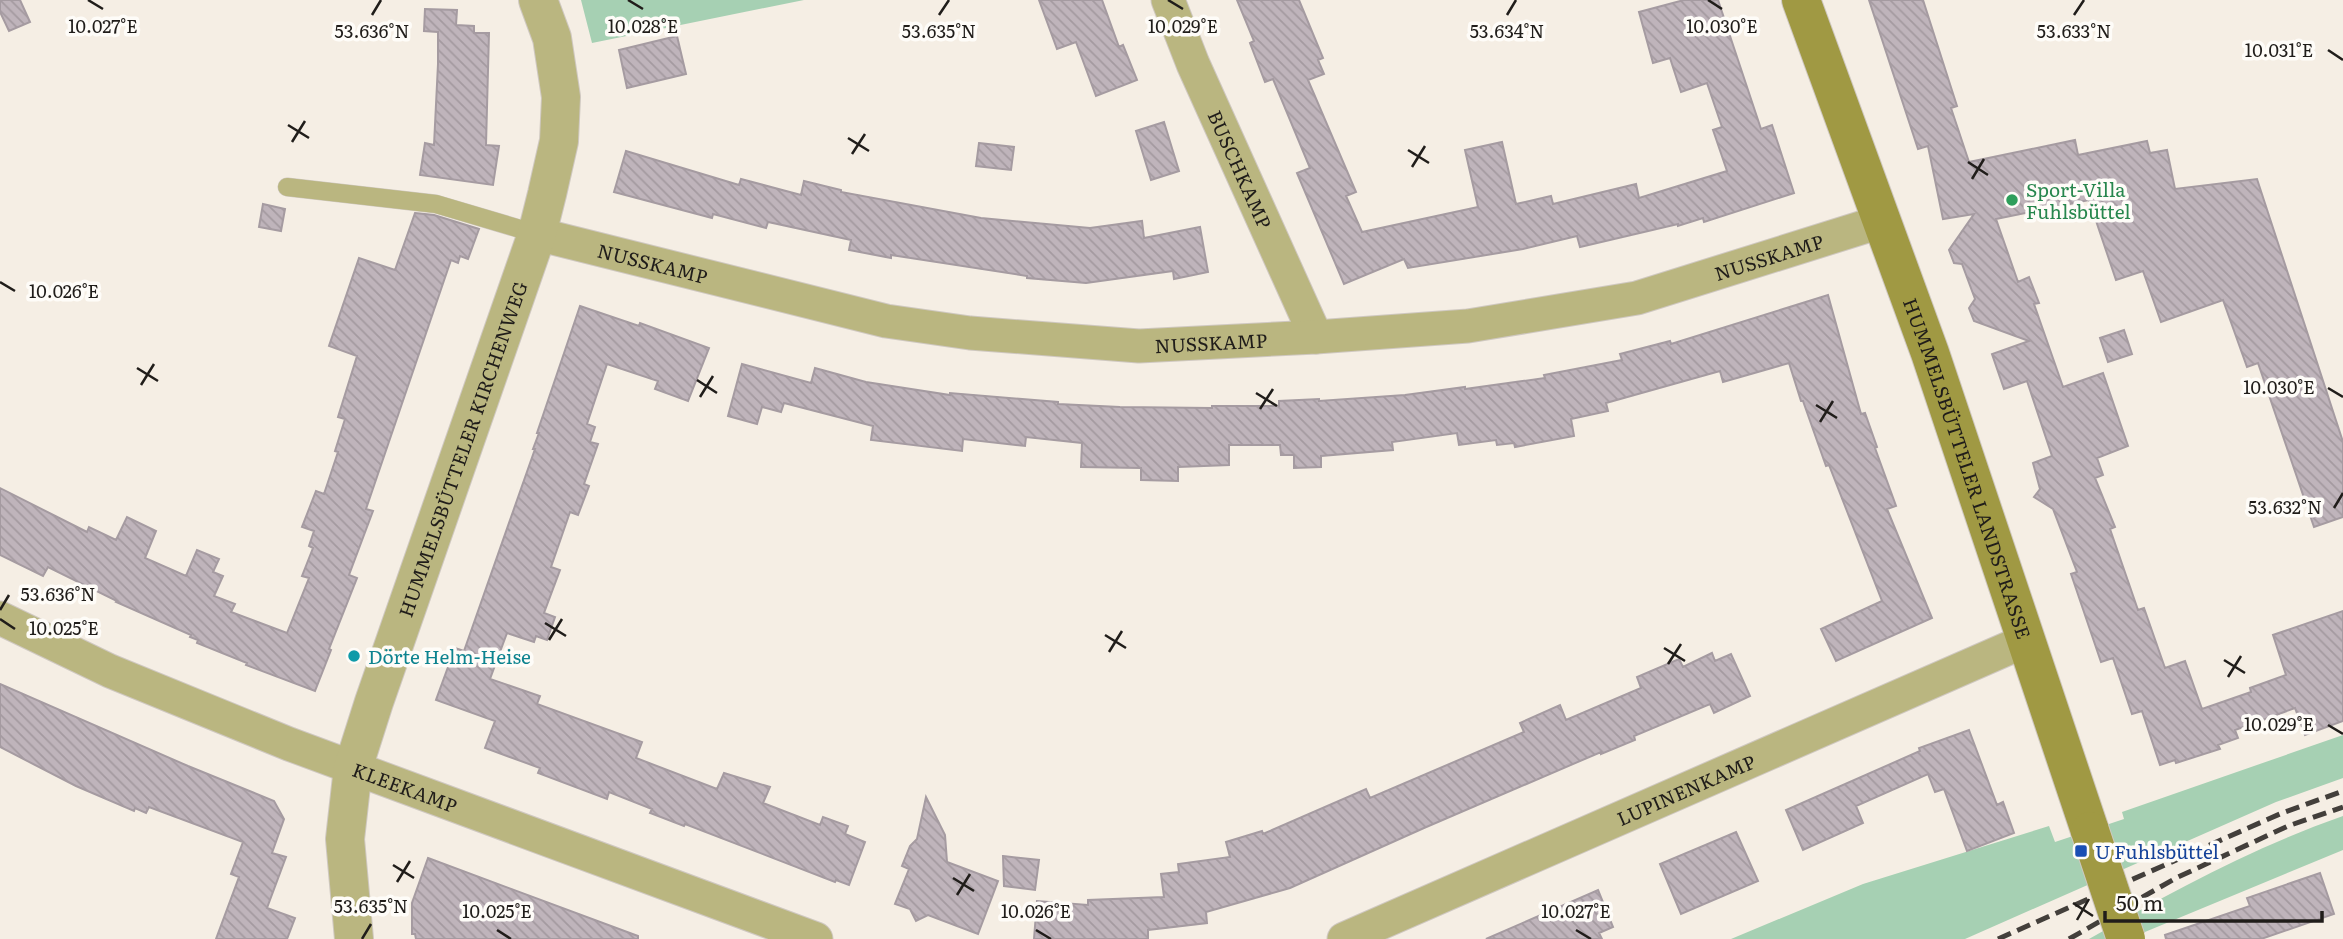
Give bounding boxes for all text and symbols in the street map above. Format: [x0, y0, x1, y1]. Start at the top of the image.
text: 10.027°E [68, 12, 138, 39]
text: 10.028°E [608, 12, 678, 39]
text: 10.029°E [1148, 12, 1218, 39]
text: 10.030°E [1686, 12, 1758, 39]
text: 53.636°N [335, 17, 409, 44]
text: 53.635°N [902, 17, 976, 44]
text: 53.634°N [1470, 17, 1544, 44]
text: 53.633°N [2037, 17, 2111, 44]
text: 10.031°E [2245, 36, 2313, 63]
street label: BUSCHKAMP [1202, 105, 1279, 233]
place label: Sport-Villa Fuhlsbüttel [2026, 175, 2131, 225]
marker: Sport-Villa Fuhlsbüttel [2004, 192, 2020, 208]
street label: NUSSKAMP [1711, 227, 1827, 287]
street label: NUSSKAMP [594, 236, 711, 290]
text: 10.026°E [29, 277, 99, 304]
street label: HUMMELSBÜTTELER KIRCHENWEG [391, 277, 534, 621]
street label: HUMMELSBÜTTELER LANDSTRASSE [1897, 294, 2039, 642]
street label: NUSSKAMP [1154, 326, 1268, 359]
text: 10.030°E [2243, 373, 2315, 400]
text: 53.632°N [2248, 493, 2322, 520]
text: 53.636°N [21, 580, 95, 607]
text: 10.025°E [29, 614, 99, 641]
place label: Dörte Helm-Heise [368, 642, 531, 670]
marker: Dörte Helm-Heise [346, 648, 362, 664]
text: 10.029°E [2244, 710, 2314, 737]
street label: LUPINENKAMP [1612, 747, 1759, 832]
street label: KLEEKAMP [349, 755, 461, 819]
place label: U Fuhlsbüttel [2095, 837, 2219, 865]
marker: U Fuhlsbüttel [2073, 843, 2089, 859]
scale bar [2105, 880, 2322, 924]
text: 50 m [2116, 886, 2163, 917]
text: 53.635°N [334, 892, 408, 919]
text: 10.025°E [462, 897, 532, 924]
text: 10.026°E [1001, 897, 1071, 924]
text: 10.027°E [1541, 897, 1611, 924]

